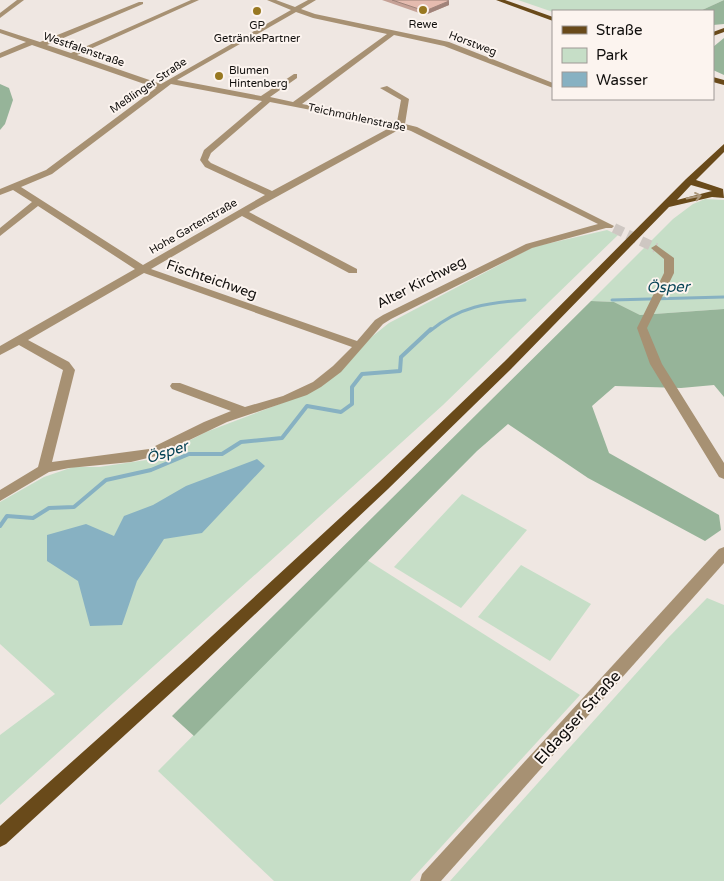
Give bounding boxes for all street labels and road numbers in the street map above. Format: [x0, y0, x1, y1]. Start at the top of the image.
street label: Horstweg [447, 28, 499, 59]
street label: Westfalenstraße [42, 30, 126, 69]
street label: Meßlinger Straße [107, 55, 189, 116]
street label: Teichmühlenstraße [307, 101, 407, 134]
street label: Hohe Gartenstraße [147, 196, 239, 257]
street label: Alter Kirchweg [374, 253, 469, 312]
street label: Fischteichweg [164, 256, 259, 303]
street label: Eldagser Straße [530, 666, 625, 769]

